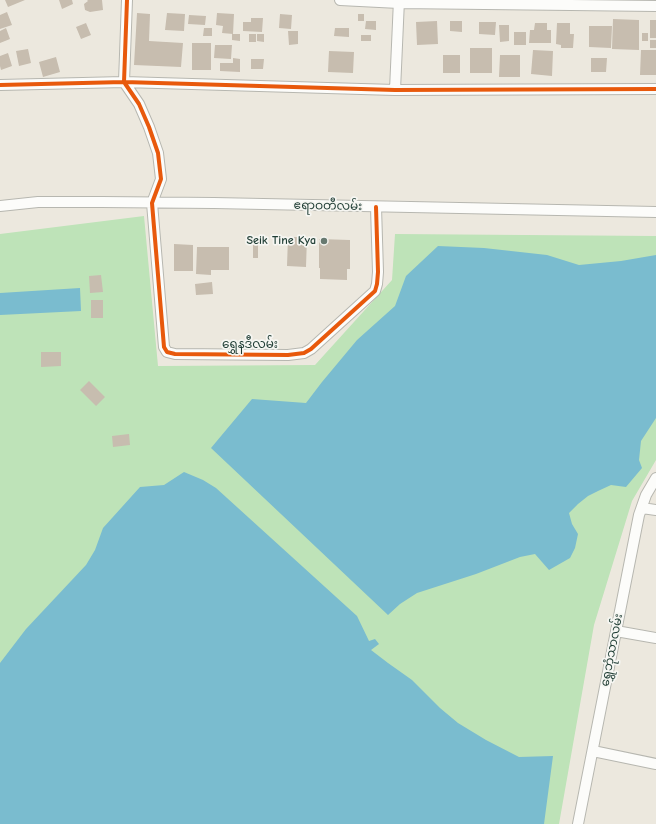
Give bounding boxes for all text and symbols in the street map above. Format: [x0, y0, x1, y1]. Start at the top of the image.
street label: ဧရာဝတီလမ်း [294, 198, 362, 214]
place label: Seik Tine Kya [246, 234, 316, 248]
marker: Seik Tine Kya [319, 236, 329, 246]
street label: ရွှေနဒီလမ်း [222, 338, 278, 352]
street label: ရွှေဘုံသာလမ်း [598, 612, 626, 688]

